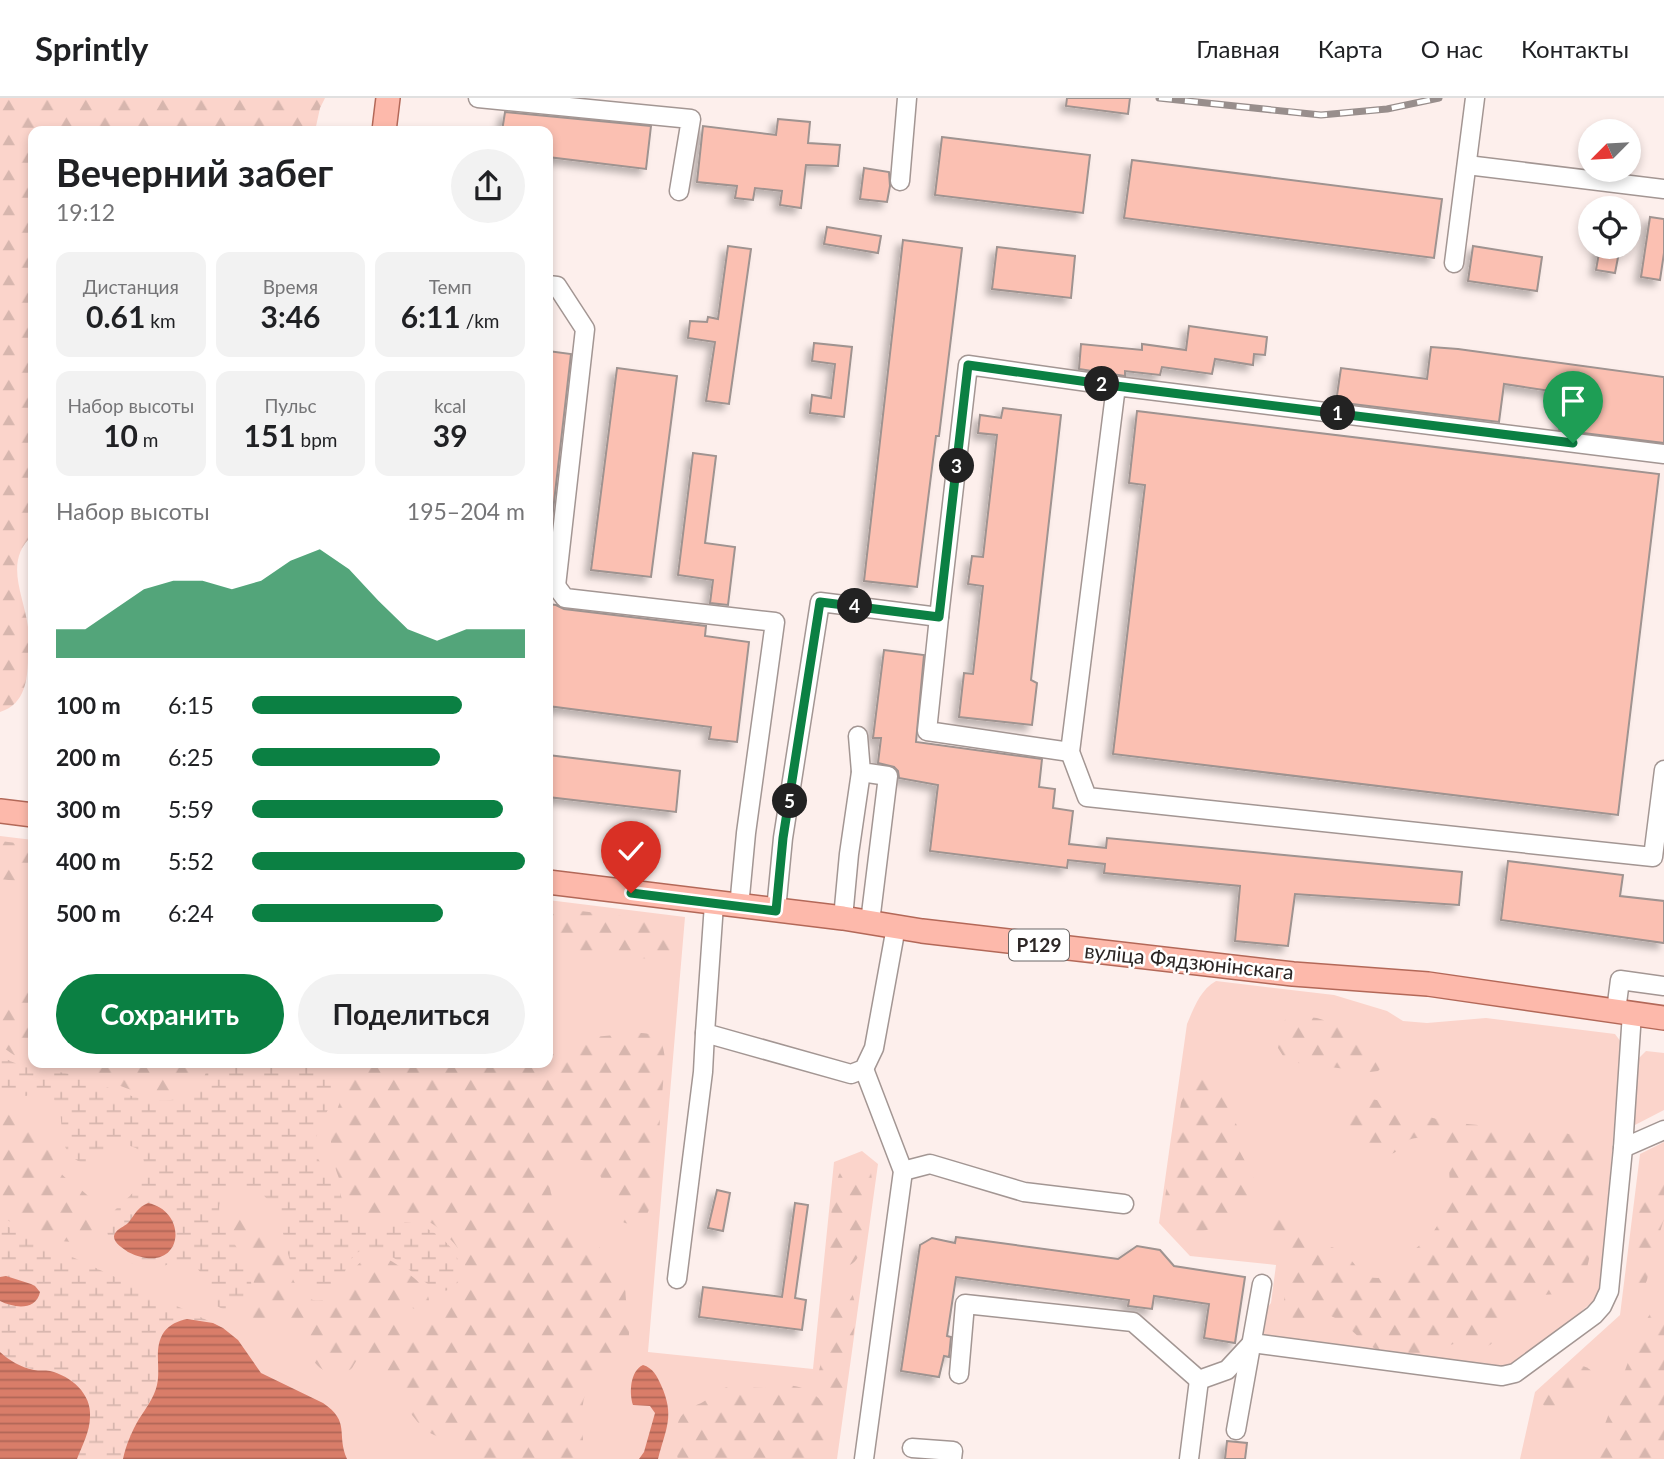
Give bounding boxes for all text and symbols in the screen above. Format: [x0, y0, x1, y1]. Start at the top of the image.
text: Sprintly [35, 28, 149, 68]
text: Главная [1196, 34, 1280, 63]
text: Карта [1318, 34, 1383, 63]
text: О нас [1421, 34, 1483, 63]
text: Контакты [1521, 34, 1629, 63]
north arrow [1578, 119, 1642, 182]
map controls [1578, 119, 1641, 259]
text: Вечерний забег [56, 149, 333, 195]
button: share [451, 149, 525, 223]
button: locate [1578, 196, 1641, 259]
text: 19:12 [56, 198, 115, 226]
text: Дистанция [83, 275, 179, 298]
text: Время [263, 275, 318, 298]
text: Темп [429, 275, 472, 298]
text: 0.61 [86, 298, 145, 334]
text: 3:46 [261, 298, 320, 334]
text: 6:11 [401, 298, 461, 334]
text: km [145, 309, 176, 332]
text: /km [461, 309, 500, 332]
pin: 2 [1084, 366, 1120, 402]
pin [1543, 371, 1603, 443]
text: 2 [1096, 372, 1107, 395]
icon: arrive [1554, 382, 1592, 420]
text: Набор высоты [67, 394, 194, 417]
text: Пульс [265, 394, 316, 417]
text: kcal [434, 394, 466, 417]
pin: 1 [1320, 396, 1356, 430]
text: 1 [1332, 401, 1343, 424]
text: 10 [103, 417, 138, 453]
text: 151 [244, 417, 296, 453]
text: 39 [433, 417, 468, 453]
text: m [138, 428, 158, 451]
text: bpm [296, 428, 337, 451]
pin: 3 [940, 448, 974, 484]
text: 3 [951, 454, 962, 477]
text: Набор высоты [56, 497, 210, 525]
text: 195–204 m [407, 497, 525, 525]
pin: 4 [838, 588, 872, 624]
text: 4 [849, 594, 860, 617]
text: 100 m [56, 691, 121, 719]
text: 6:15 [168, 691, 214, 719]
text: 200 m [56, 743, 121, 771]
text: 6:25 [168, 743, 214, 771]
pin: 5 [772, 784, 808, 818]
text: 5 [784, 789, 795, 812]
text: 300 m [56, 795, 121, 823]
text: 5:59 [168, 795, 214, 823]
pin [601, 821, 661, 893]
icon: check [612, 832, 650, 870]
text: 400 m [56, 847, 121, 875]
text: 5:52 [168, 847, 214, 875]
text: 500 m [56, 899, 121, 927]
text: 6:24 [168, 899, 214, 927]
road number: Р129 [1009, 930, 1069, 960]
street label: вуліца Фядзюнінскага [1083, 937, 1295, 984]
button: Сохранить [56, 974, 284, 1054]
button: Поделиться [298, 974, 525, 1054]

